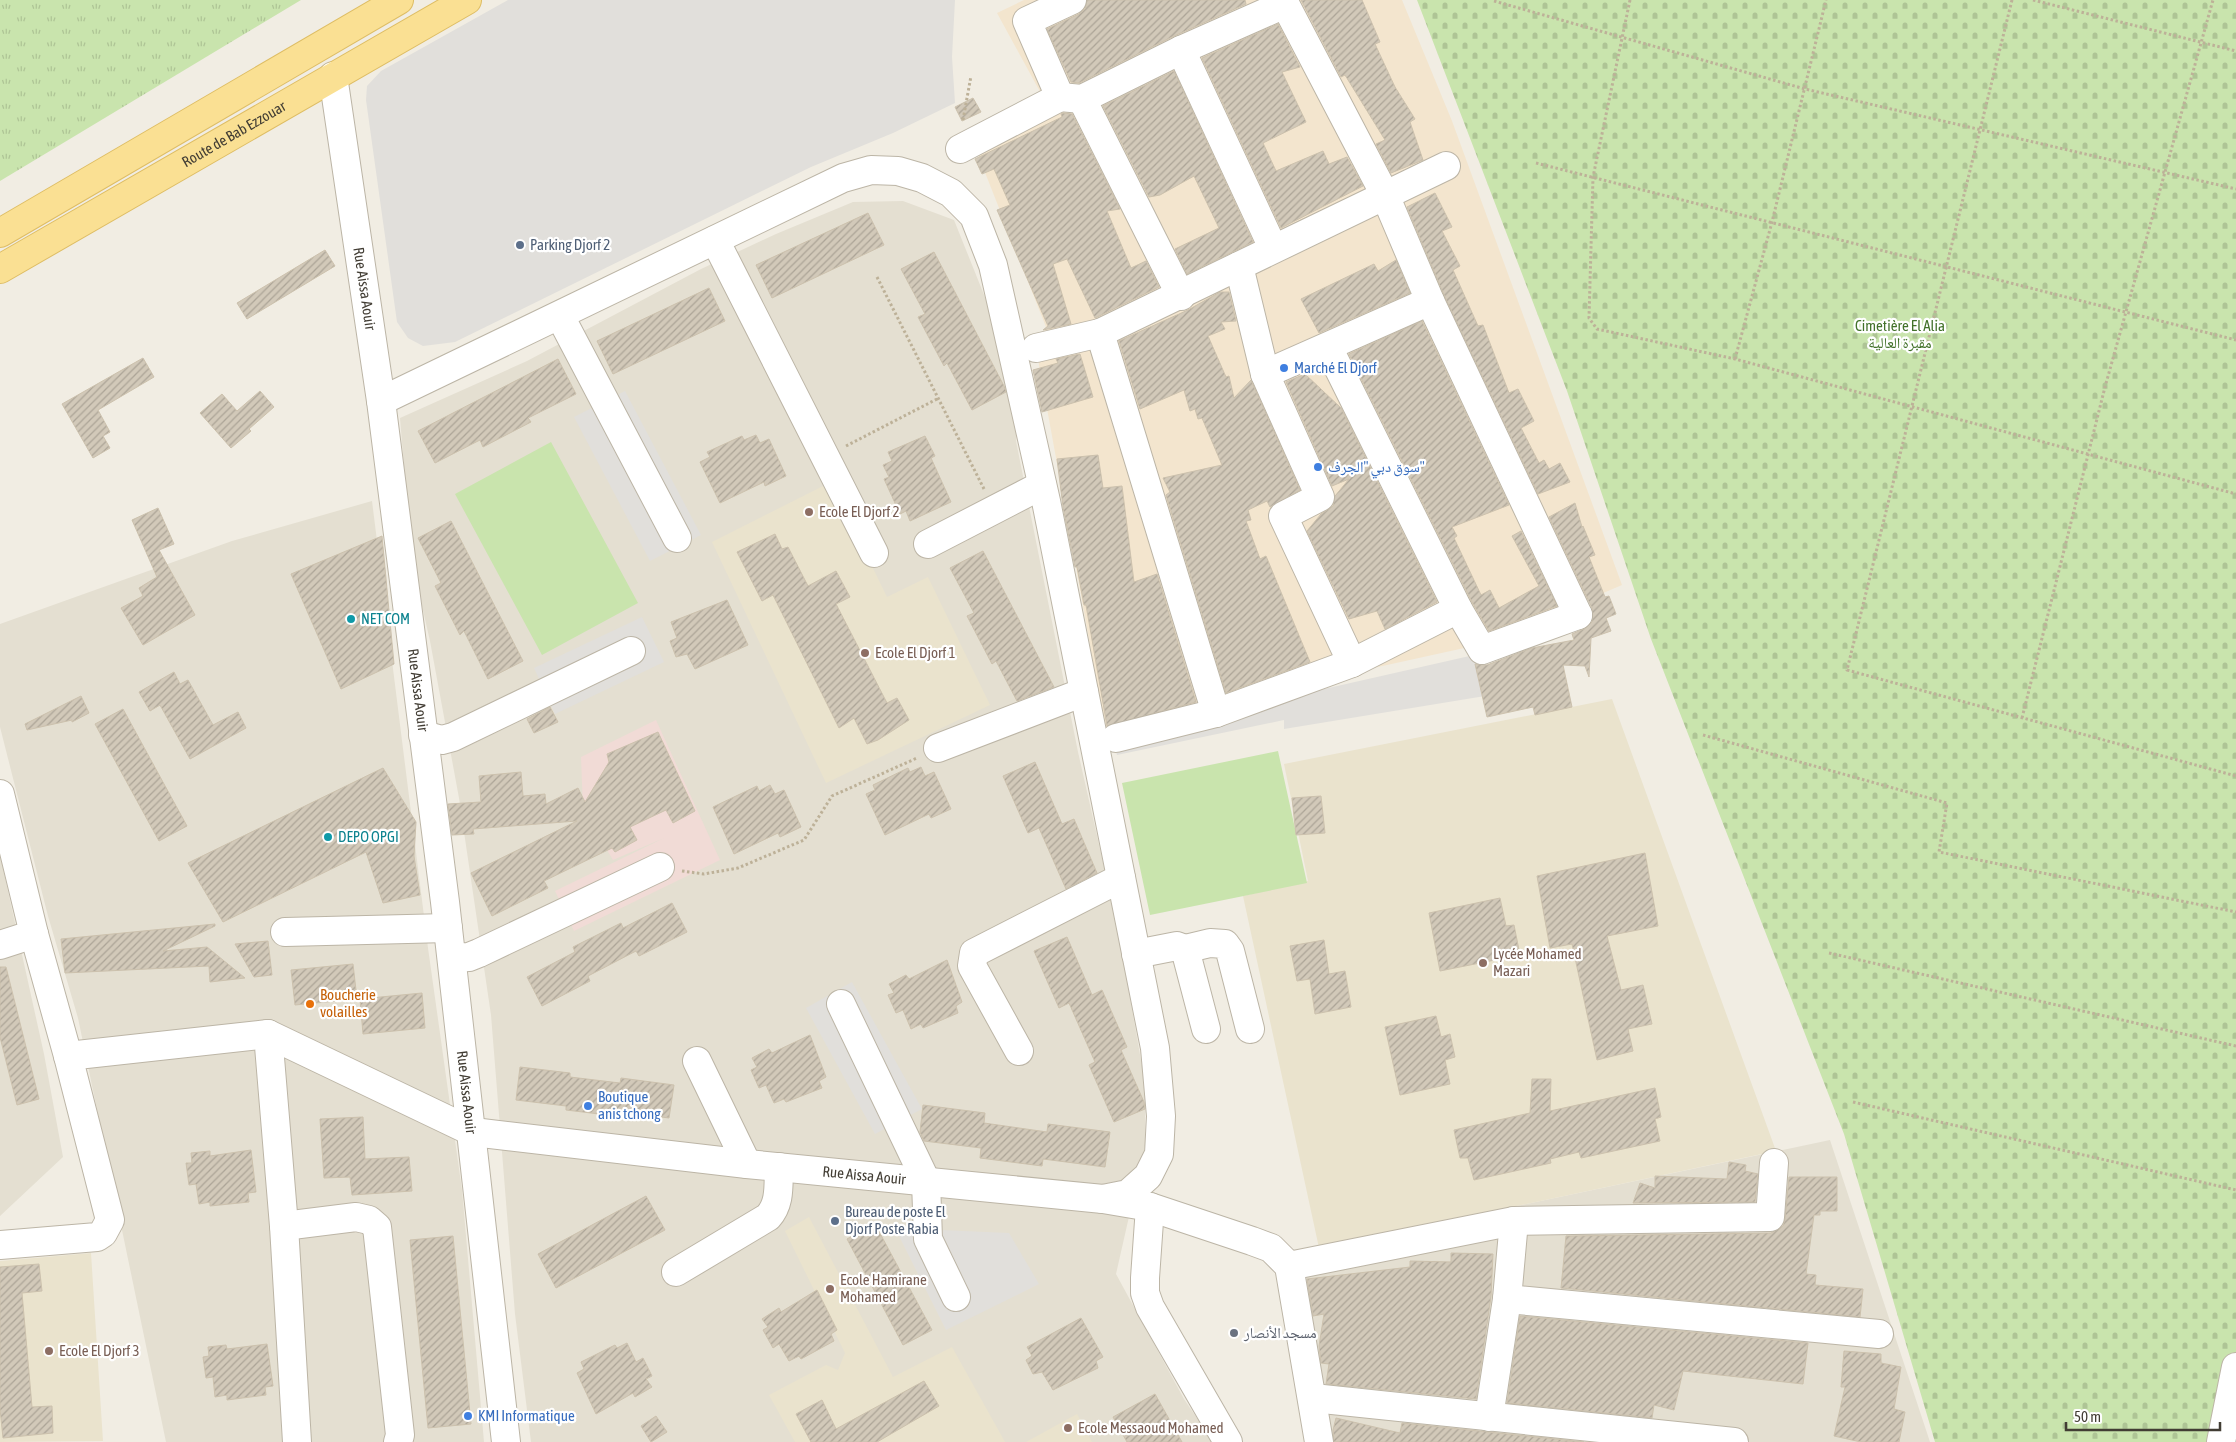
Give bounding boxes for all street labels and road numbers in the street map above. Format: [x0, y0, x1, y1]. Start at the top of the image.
street label: Route de Bab Ezzouar [179, 97, 289, 170]
street label: Rue Aissa Aouir [350, 246, 380, 332]
street label: Rue Aissa Aouir [405, 647, 432, 733]
street label: Rue Aissa Aouir [454, 1050, 480, 1135]
street label: Rue Aissa Aouir [822, 1162, 907, 1188]

